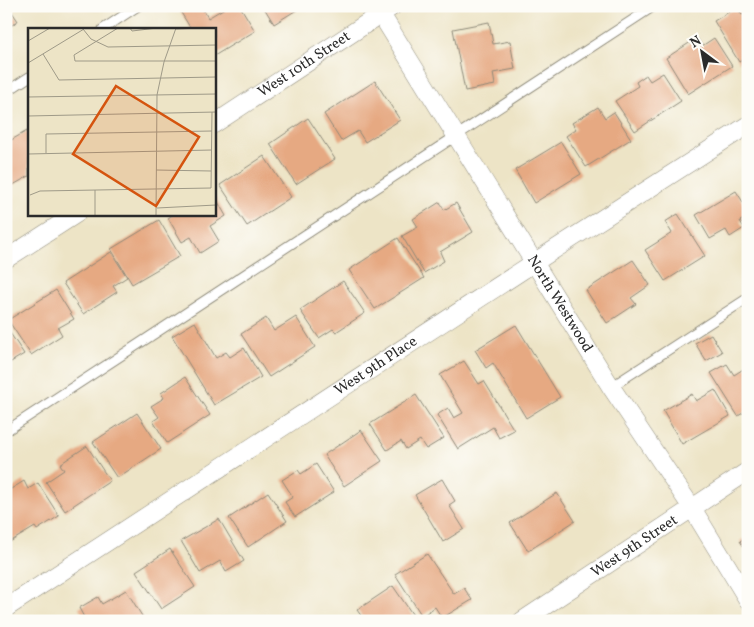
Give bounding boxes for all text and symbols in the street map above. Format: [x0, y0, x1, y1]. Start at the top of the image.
street label: West 10th Street [254, 26, 355, 103]
inset map [28, 28, 215, 215]
north arrow [676, 28, 726, 78]
text: N [687, 31, 705, 53]
street label: North Westwood [522, 251, 598, 357]
street label: West 9th Place [330, 331, 422, 401]
street label: West 9th Street [587, 510, 682, 583]

